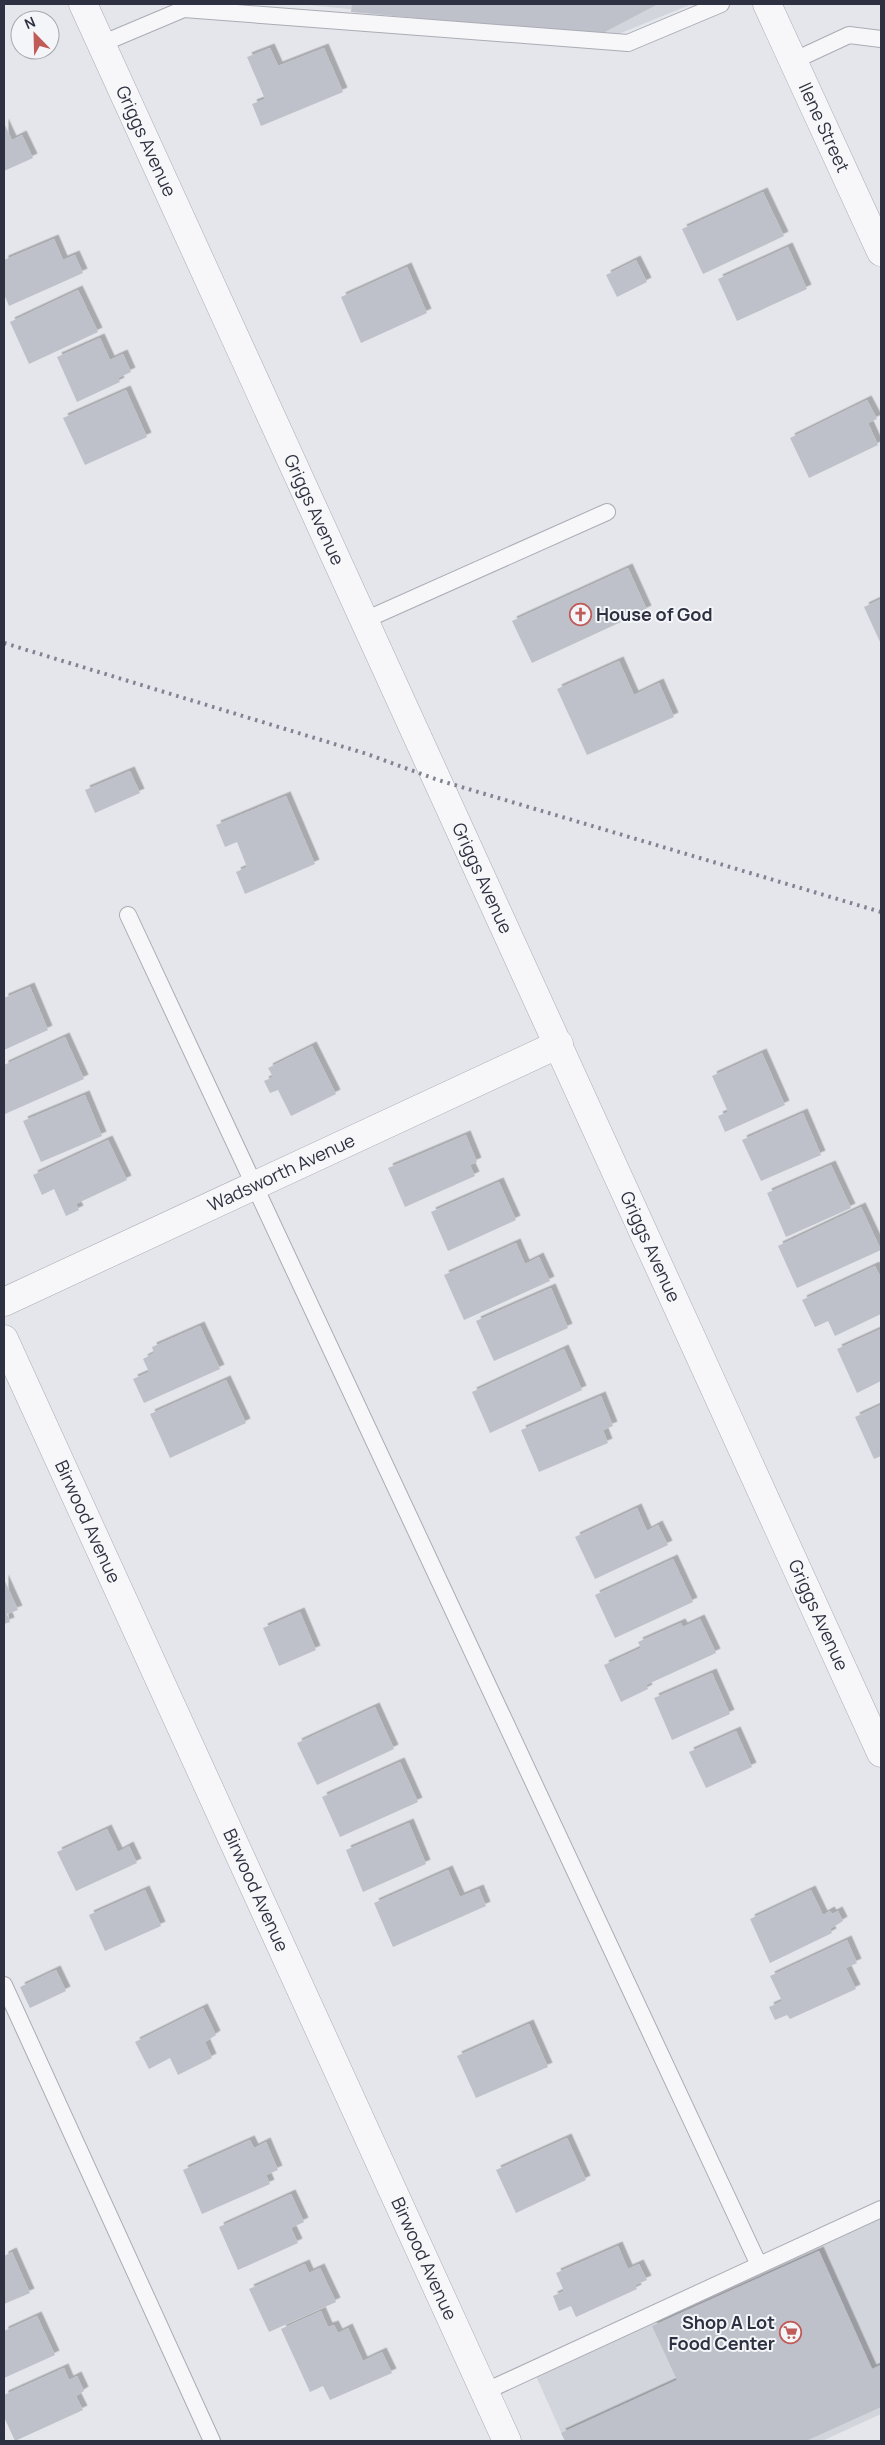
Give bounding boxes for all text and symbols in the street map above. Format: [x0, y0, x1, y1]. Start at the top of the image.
north arrow [10, 10, 60, 60]
text: N [21, 12, 38, 33]
street label: Ilene Street [794, 78, 856, 176]
street label: Griggs Avenue [111, 82, 182, 200]
street label: Griggs Avenue [279, 450, 350, 569]
place label: House of God [596, 602, 713, 626]
church icon: House of God [568, 603, 592, 627]
street label: Griggs Avenue [447, 819, 519, 937]
street label: Wadsworth Avenue [204, 1128, 359, 1217]
street label: Griggs Avenue [615, 1187, 687, 1306]
street label: Birwood Avenue [50, 1456, 127, 1587]
street label: Griggs Avenue [783, 1555, 855, 1674]
street label: Birwood Avenue [218, 1825, 295, 1955]
street label: Birwood Avenue [386, 2193, 463, 2324]
place label: Shop A Lot Food Center [668, 2310, 775, 2355]
supermarket icon: Shop A Lot Food Center [779, 2321, 803, 2345]

